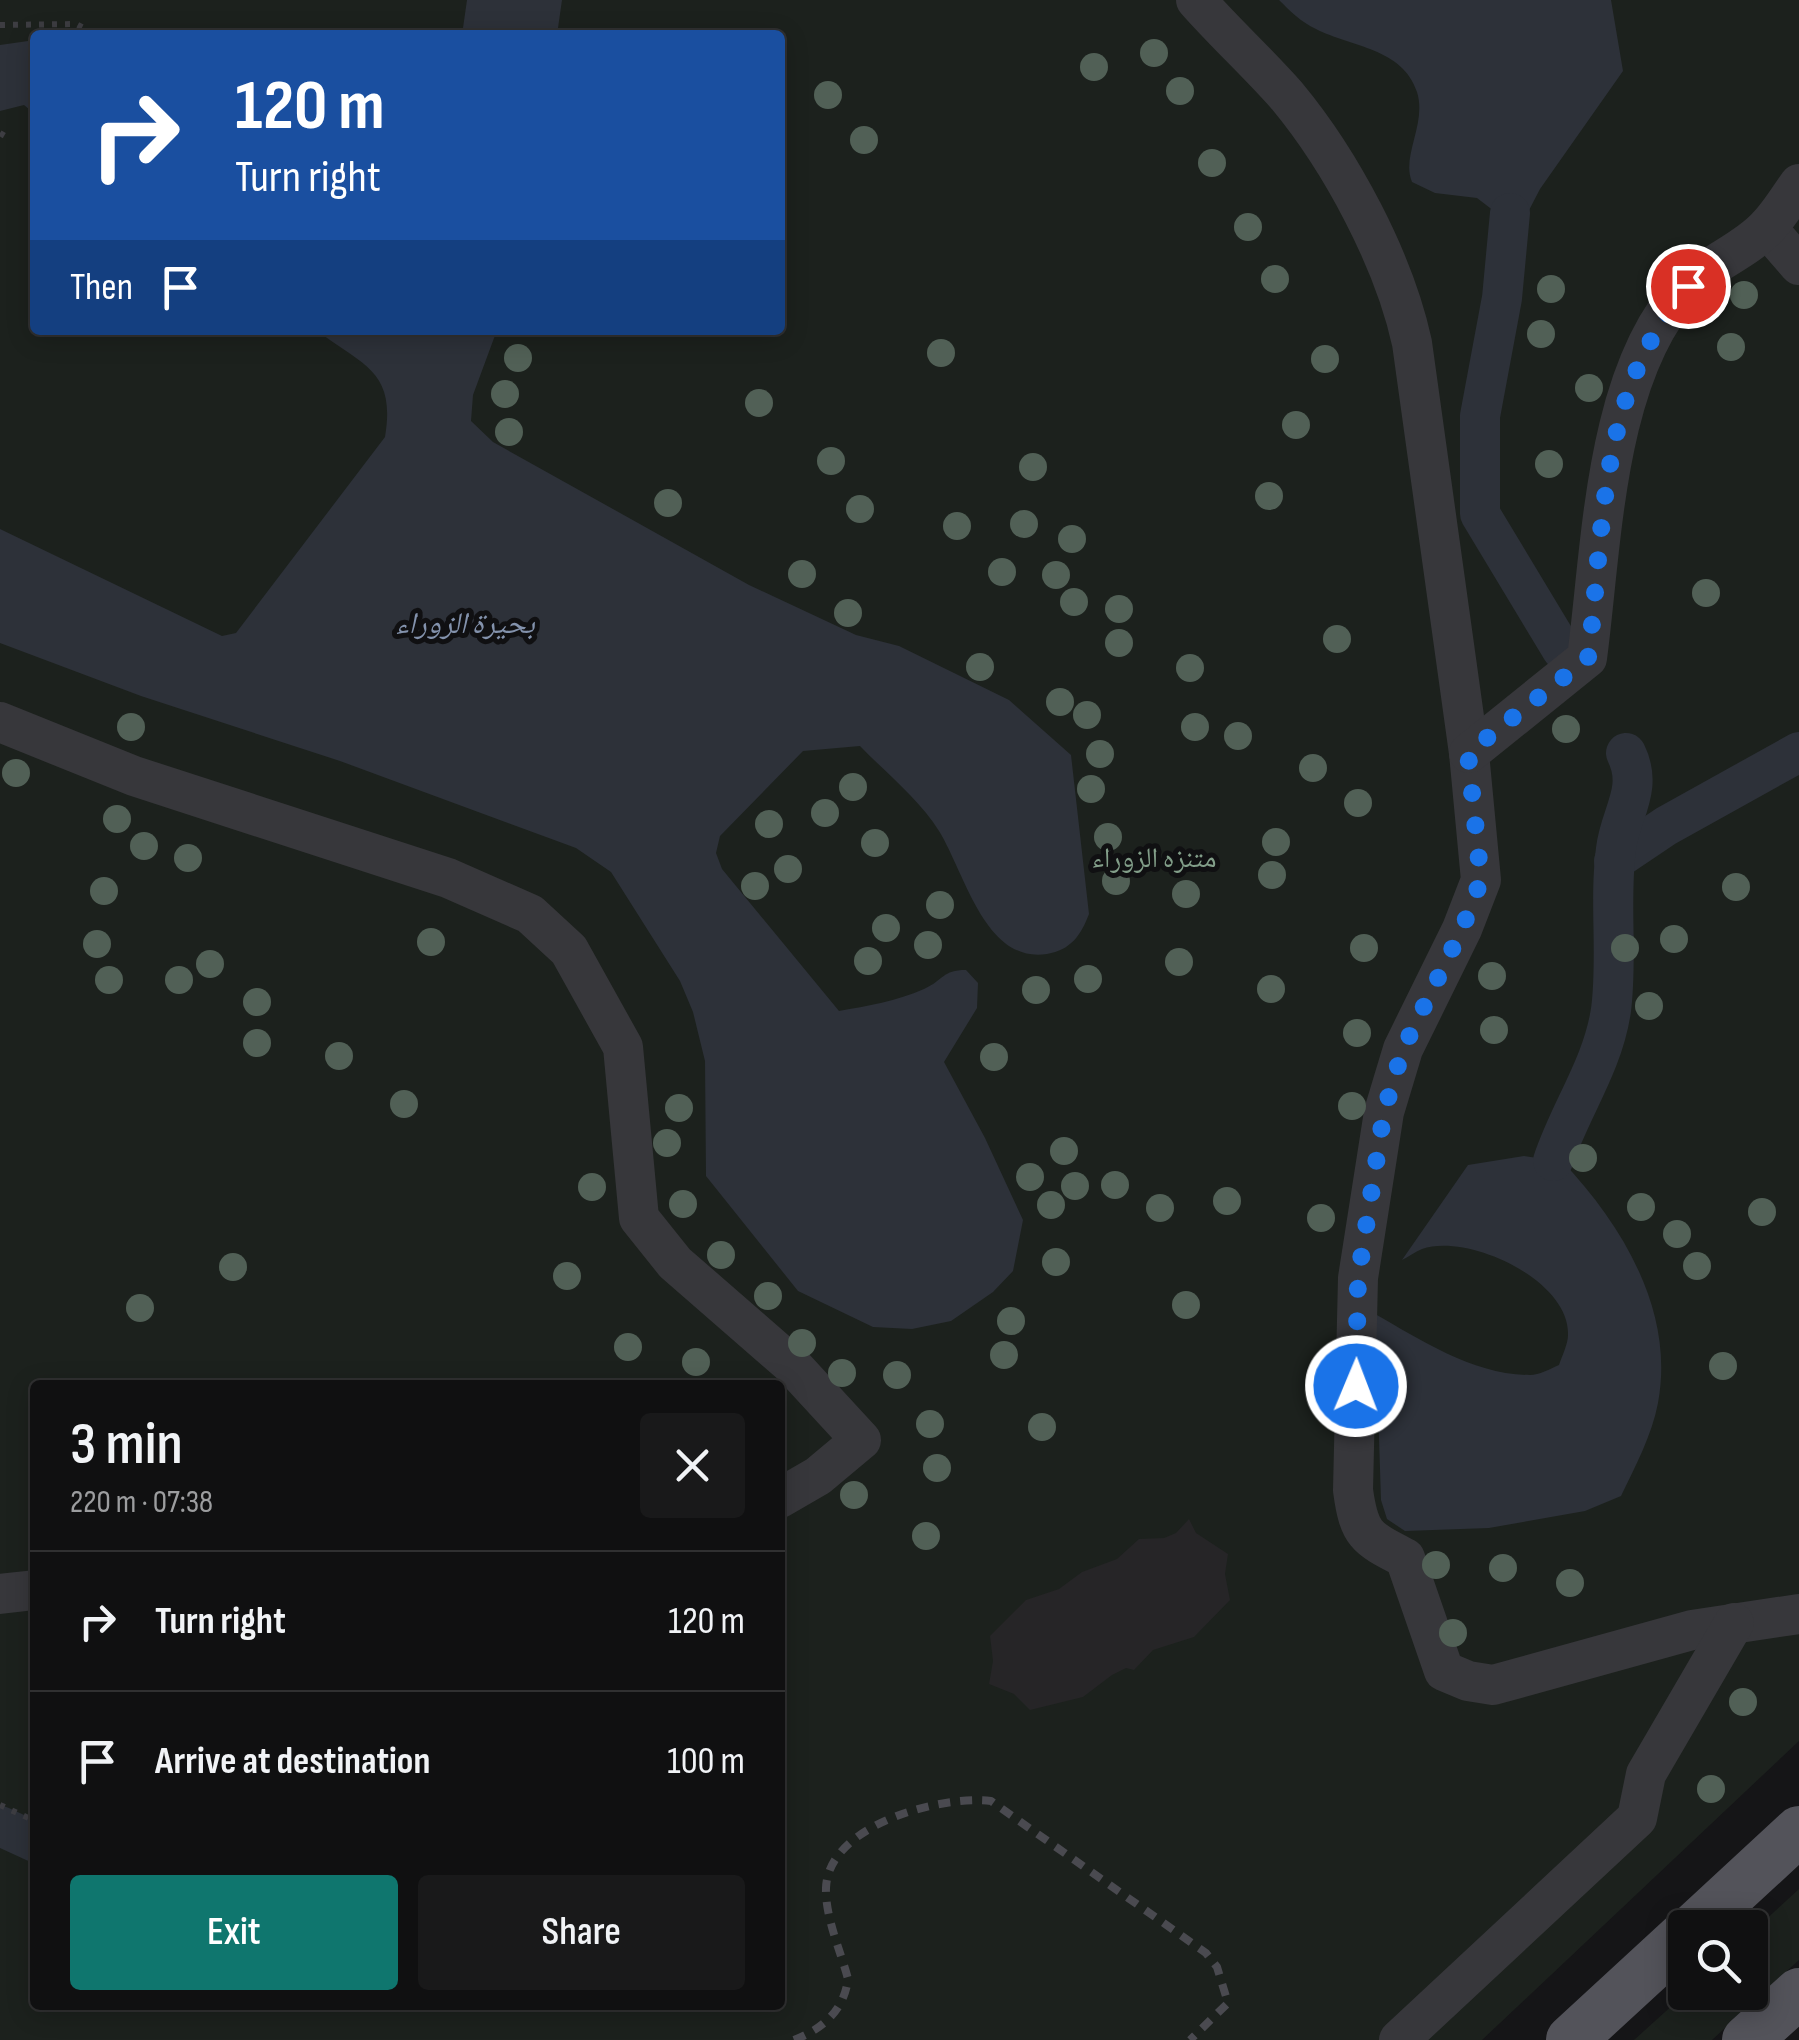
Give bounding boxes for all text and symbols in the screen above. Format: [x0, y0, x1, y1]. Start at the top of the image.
text: 120 m [235, 65, 385, 149]
icon: right [70, 70, 200, 200]
text: Turn right [235, 150, 381, 205]
pin [1646, 244, 1731, 329]
icon: arrive [1661, 259, 1716, 314]
icon: arrive [153, 260, 208, 315]
text: Then [70, 265, 133, 310]
water label: بحيرة الزوراء [395, 606, 536, 642]
park label: متنزه الزوراء [1092, 842, 1216, 875]
position arrow [1304, 1334, 1408, 1438]
text: 3 min [70, 1409, 183, 1481]
button: close [640, 1413, 745, 1518]
text: 220 m · 07:38 [70, 1483, 213, 1522]
icon: right [70, 1594, 125, 1649]
text: Turn right [155, 1599, 286, 1644]
text: 120 m [668, 1599, 745, 1644]
icon: arrive [70, 1734, 125, 1789]
text: Arrive at destination [155, 1739, 430, 1784]
text: 100 m [667, 1739, 745, 1784]
button: Exit [70, 1875, 398, 1990]
button: Share [418, 1875, 745, 1990]
map controls [1668, 1910, 1768, 2010]
button: search [1668, 1910, 1768, 2010]

